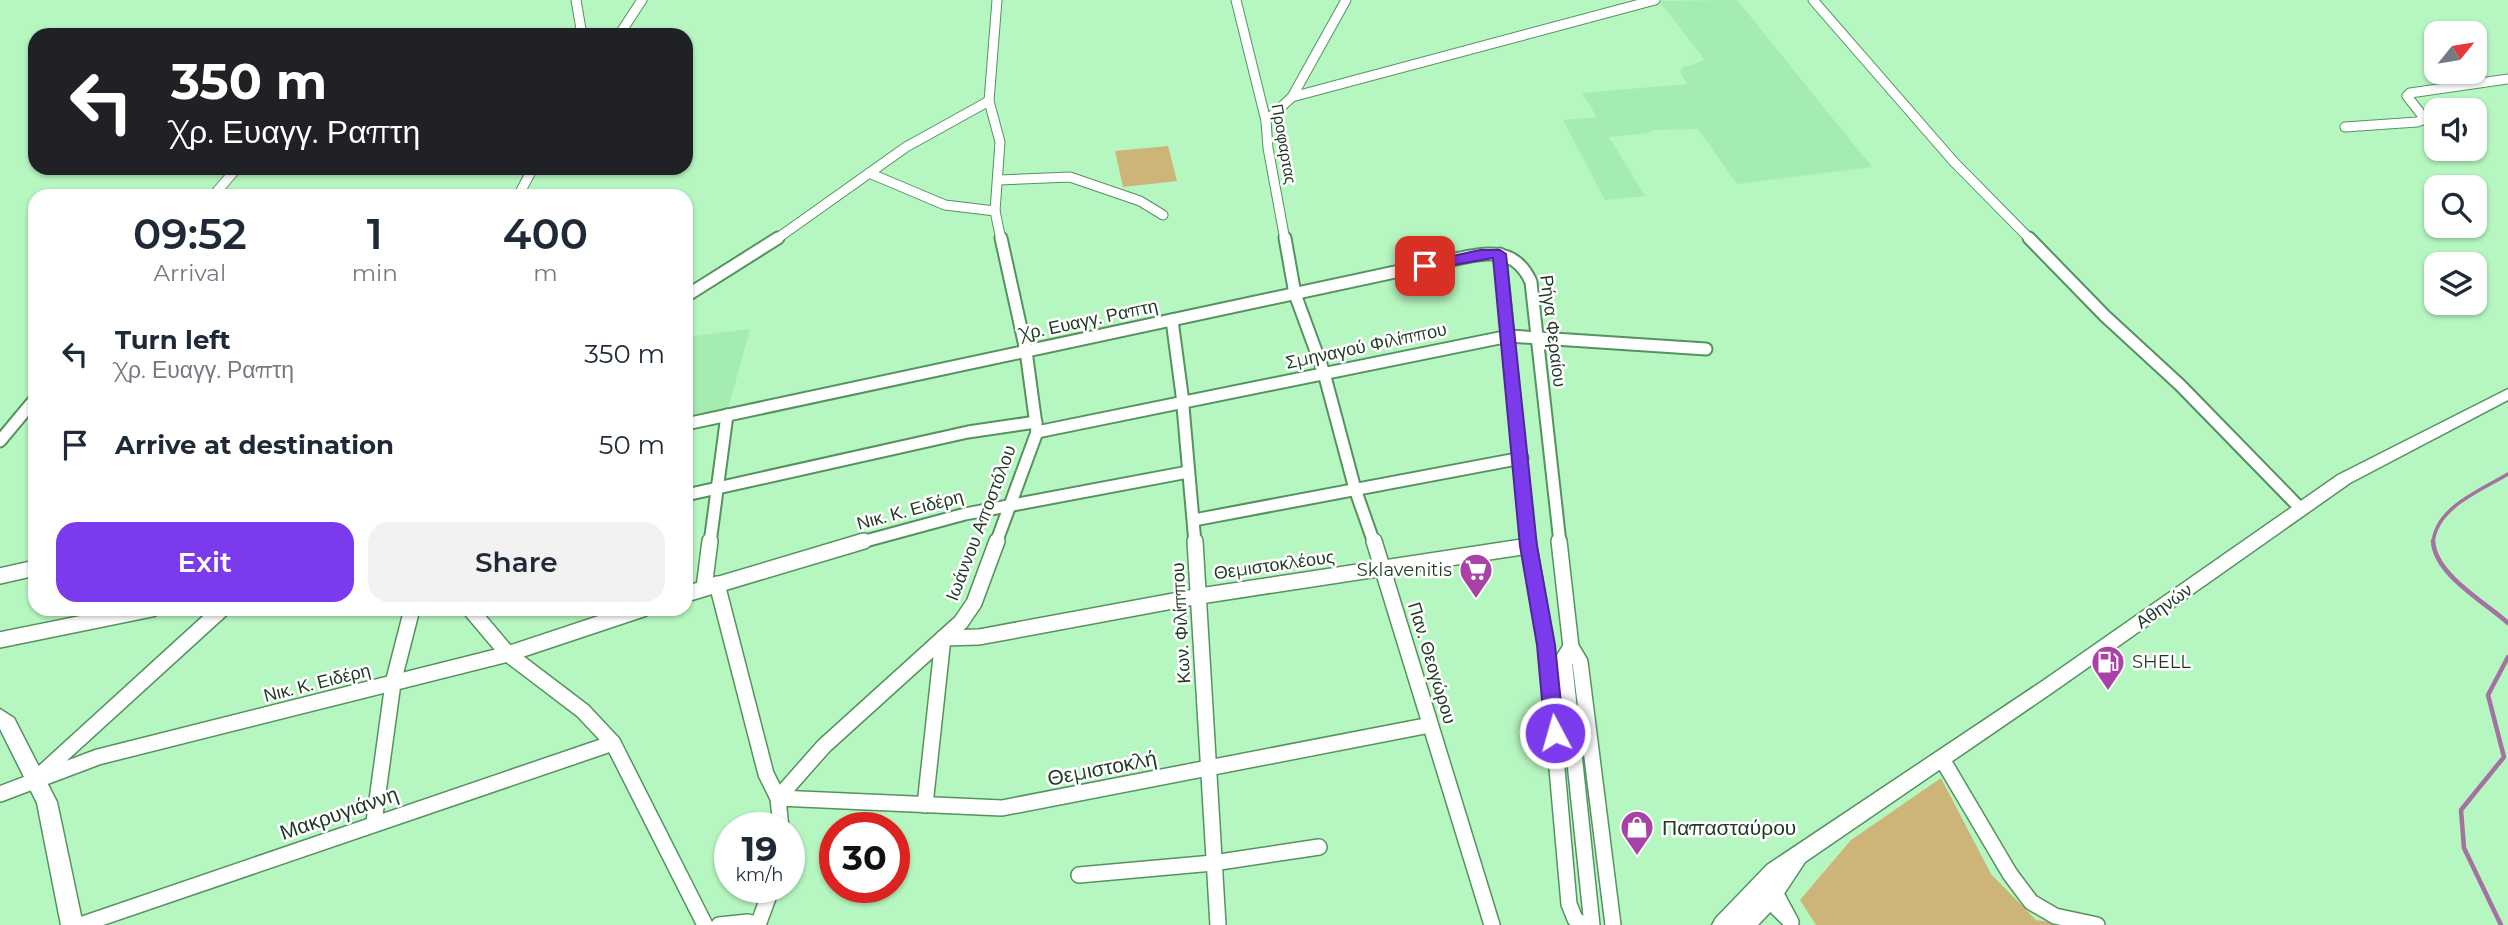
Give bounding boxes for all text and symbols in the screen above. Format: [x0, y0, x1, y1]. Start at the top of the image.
north arrow [2424, 21, 2487, 84]
map controls [2424, 21, 2487, 315]
text: 350 m [171, 52, 327, 111]
icon: left [56, 56, 147, 147]
button: sound [2424, 98, 2487, 161]
street label: Προφαρτας [1268, 102, 1300, 186]
text: Χρ. Ευαγγ. Ραπτη [171, 112, 420, 151]
button: search [2424, 175, 2487, 238]
text: 09:52 [133, 208, 247, 260]
text: 1 [367, 208, 383, 260]
text: 400 [503, 208, 588, 260]
pin [1395, 236, 1455, 296]
icon: arrive [1406, 247, 1444, 285]
button: layers [2424, 252, 2487, 315]
text: Arrival [154, 259, 226, 287]
text: min [352, 259, 398, 287]
text: m [533, 259, 558, 287]
street label: Ρήγα Φεραίου [1535, 274, 1571, 388]
street label: Χρ. Ευαγγ. Ραπτη [1015, 295, 1160, 346]
street label: Σμηναγού Φιλίππου [1283, 318, 1449, 374]
text: Turn left [115, 324, 231, 356]
icon: left [56, 335, 94, 373]
text: 350 m [584, 338, 665, 370]
text: Χρ. Ευαγγ. Ραπτη [115, 356, 294, 384]
icon: arrive [56, 426, 94, 464]
text: Arrive at destination [115, 429, 394, 461]
text: 50 m [599, 429, 665, 461]
street label: Ιωάννου Αποστόλου [941, 442, 1021, 604]
street label: Νικ. Κ. Ειδέρη [854, 485, 966, 535]
button: Exit [56, 522, 354, 602]
button: Share [368, 522, 665, 602]
street label: Θεμιστοκλέους [1212, 546, 1336, 584]
supermarket icon: Sklavenitis [1457, 551, 1495, 600]
place label: Sklavenitis [1357, 559, 1452, 581]
street label: Κων. Φιλίππου [1167, 562, 1195, 684]
street label: Αθηνών [2131, 579, 2197, 633]
street label: Παν. Θεογώρου [1403, 599, 1461, 727]
fuel station icon: SHELL [2089, 643, 2127, 692]
place label: SHELL [2132, 651, 2191, 673]
street label: Νικ. Κ. Ειδέρη [261, 659, 373, 707]
position arrow [1518, 696, 1592, 770]
street label: Θεμιστοκλή [1045, 745, 1159, 791]
street label: Μακρυγιάννη [277, 781, 401, 845]
shop icon: Παπασταύρου [1618, 808, 1656, 857]
speed limit sign: 30 [819, 812, 910, 903]
place label: Παπασταύρου [1662, 815, 1796, 840]
text: 19 [741, 827, 778, 870]
text: km/h [735, 864, 784, 886]

